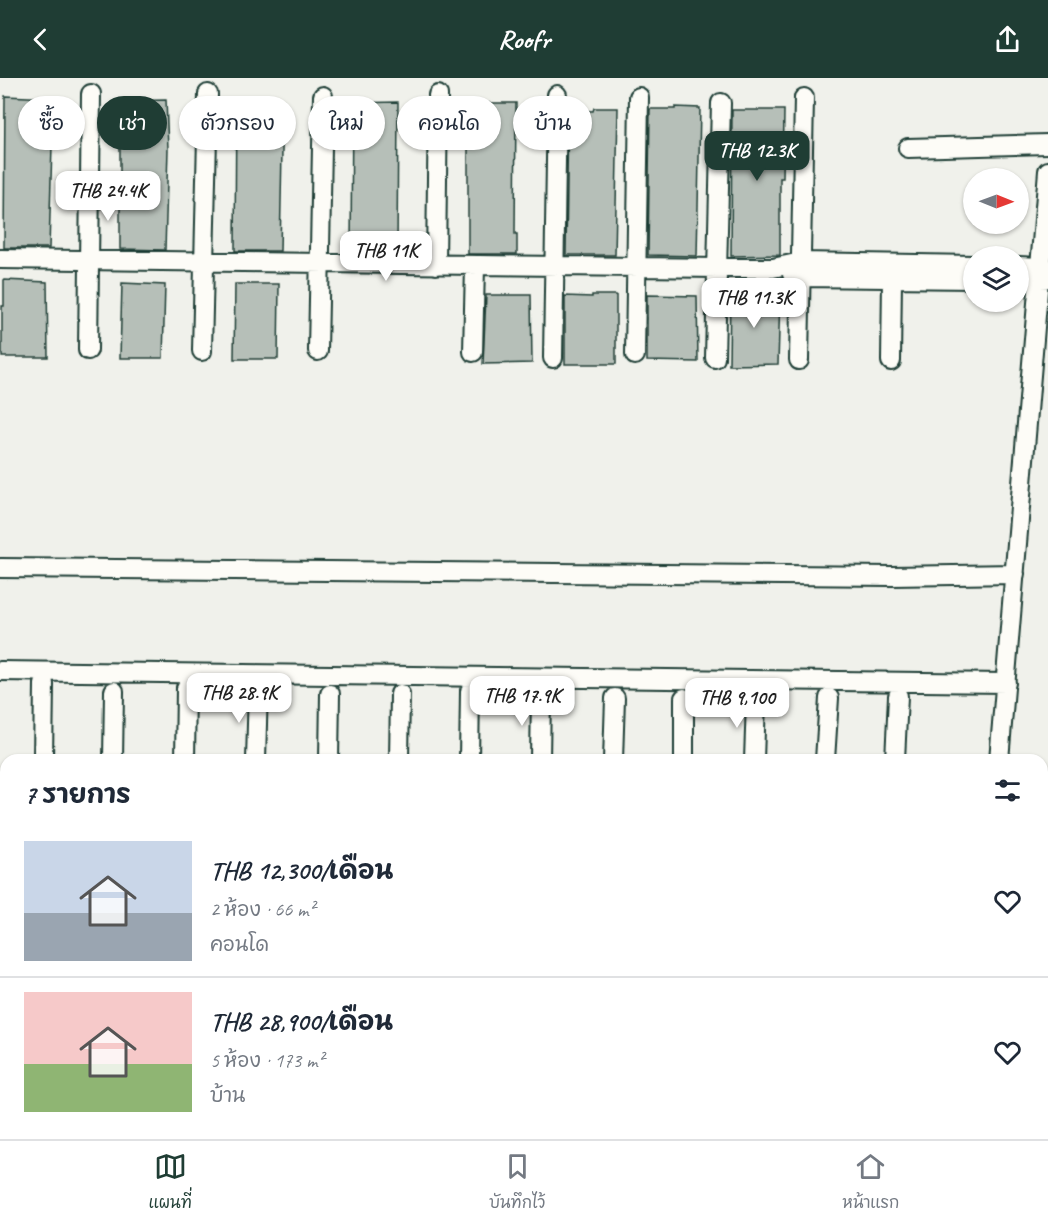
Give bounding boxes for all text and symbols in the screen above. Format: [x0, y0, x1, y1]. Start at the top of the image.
text: Roofr [498, 22, 550, 56]
icon: back [24, 23, 57, 56]
icon: share [991, 23, 1024, 56]
chip: ซื้อ [18, 96, 85, 150]
chip: เช่า [97, 96, 167, 150]
chip: ตัวกรอง [179, 96, 296, 150]
chip: ใหม่ [308, 96, 385, 150]
chip: คอนโด [397, 96, 501, 150]
chip: บ้าน [513, 96, 592, 150]
pin: THB 12.3K [688, 131, 826, 182]
text: THB 12.3K [719, 138, 796, 163]
north arrow [963, 168, 1029, 234]
map controls [963, 168, 1029, 312]
pin: THB 24.4K [39, 171, 177, 222]
text: THB 24.4K [70, 178, 147, 203]
pin: THB 11K [331, 231, 441, 282]
text: THB 11K [354, 238, 418, 263]
button: layers [963, 246, 1029, 312]
pin: THB 11.3K [685, 278, 823, 329]
text: THB 11.3K [716, 285, 793, 310]
pin: THB 28.9K [170, 673, 308, 724]
pin: THB 17.9K [453, 676, 591, 727]
pin: THB 9,100 [668, 678, 806, 729]
text: THB 28.9K [201, 680, 277, 705]
text: THB 17.9K [484, 683, 560, 708]
text: THB 9,100 [699, 685, 775, 710]
icon: filters [991, 774, 1024, 807]
text: 7 รายการ [24, 778, 131, 811]
text: THB 12,300/เดือน [210, 854, 393, 887]
icon: home [72, 865, 144, 937]
icon: heart [991, 885, 1024, 918]
text: 2 ห้อง · 66 m² [210, 897, 315, 922]
text: คอนโด [210, 932, 269, 957]
text: THB 28,900/เดือน [210, 1005, 393, 1038]
icon: home [72, 1016, 144, 1088]
icon: heart [991, 1036, 1024, 1069]
text: 5 ห้อง · 173 m² [210, 1048, 324, 1073]
text: บ้าน [210, 1083, 245, 1108]
tab: แผนที่ [149, 1150, 192, 1214]
tab: บันทึกไว้ [489, 1150, 545, 1214]
tab: หน้าแรก [842, 1150, 899, 1214]

